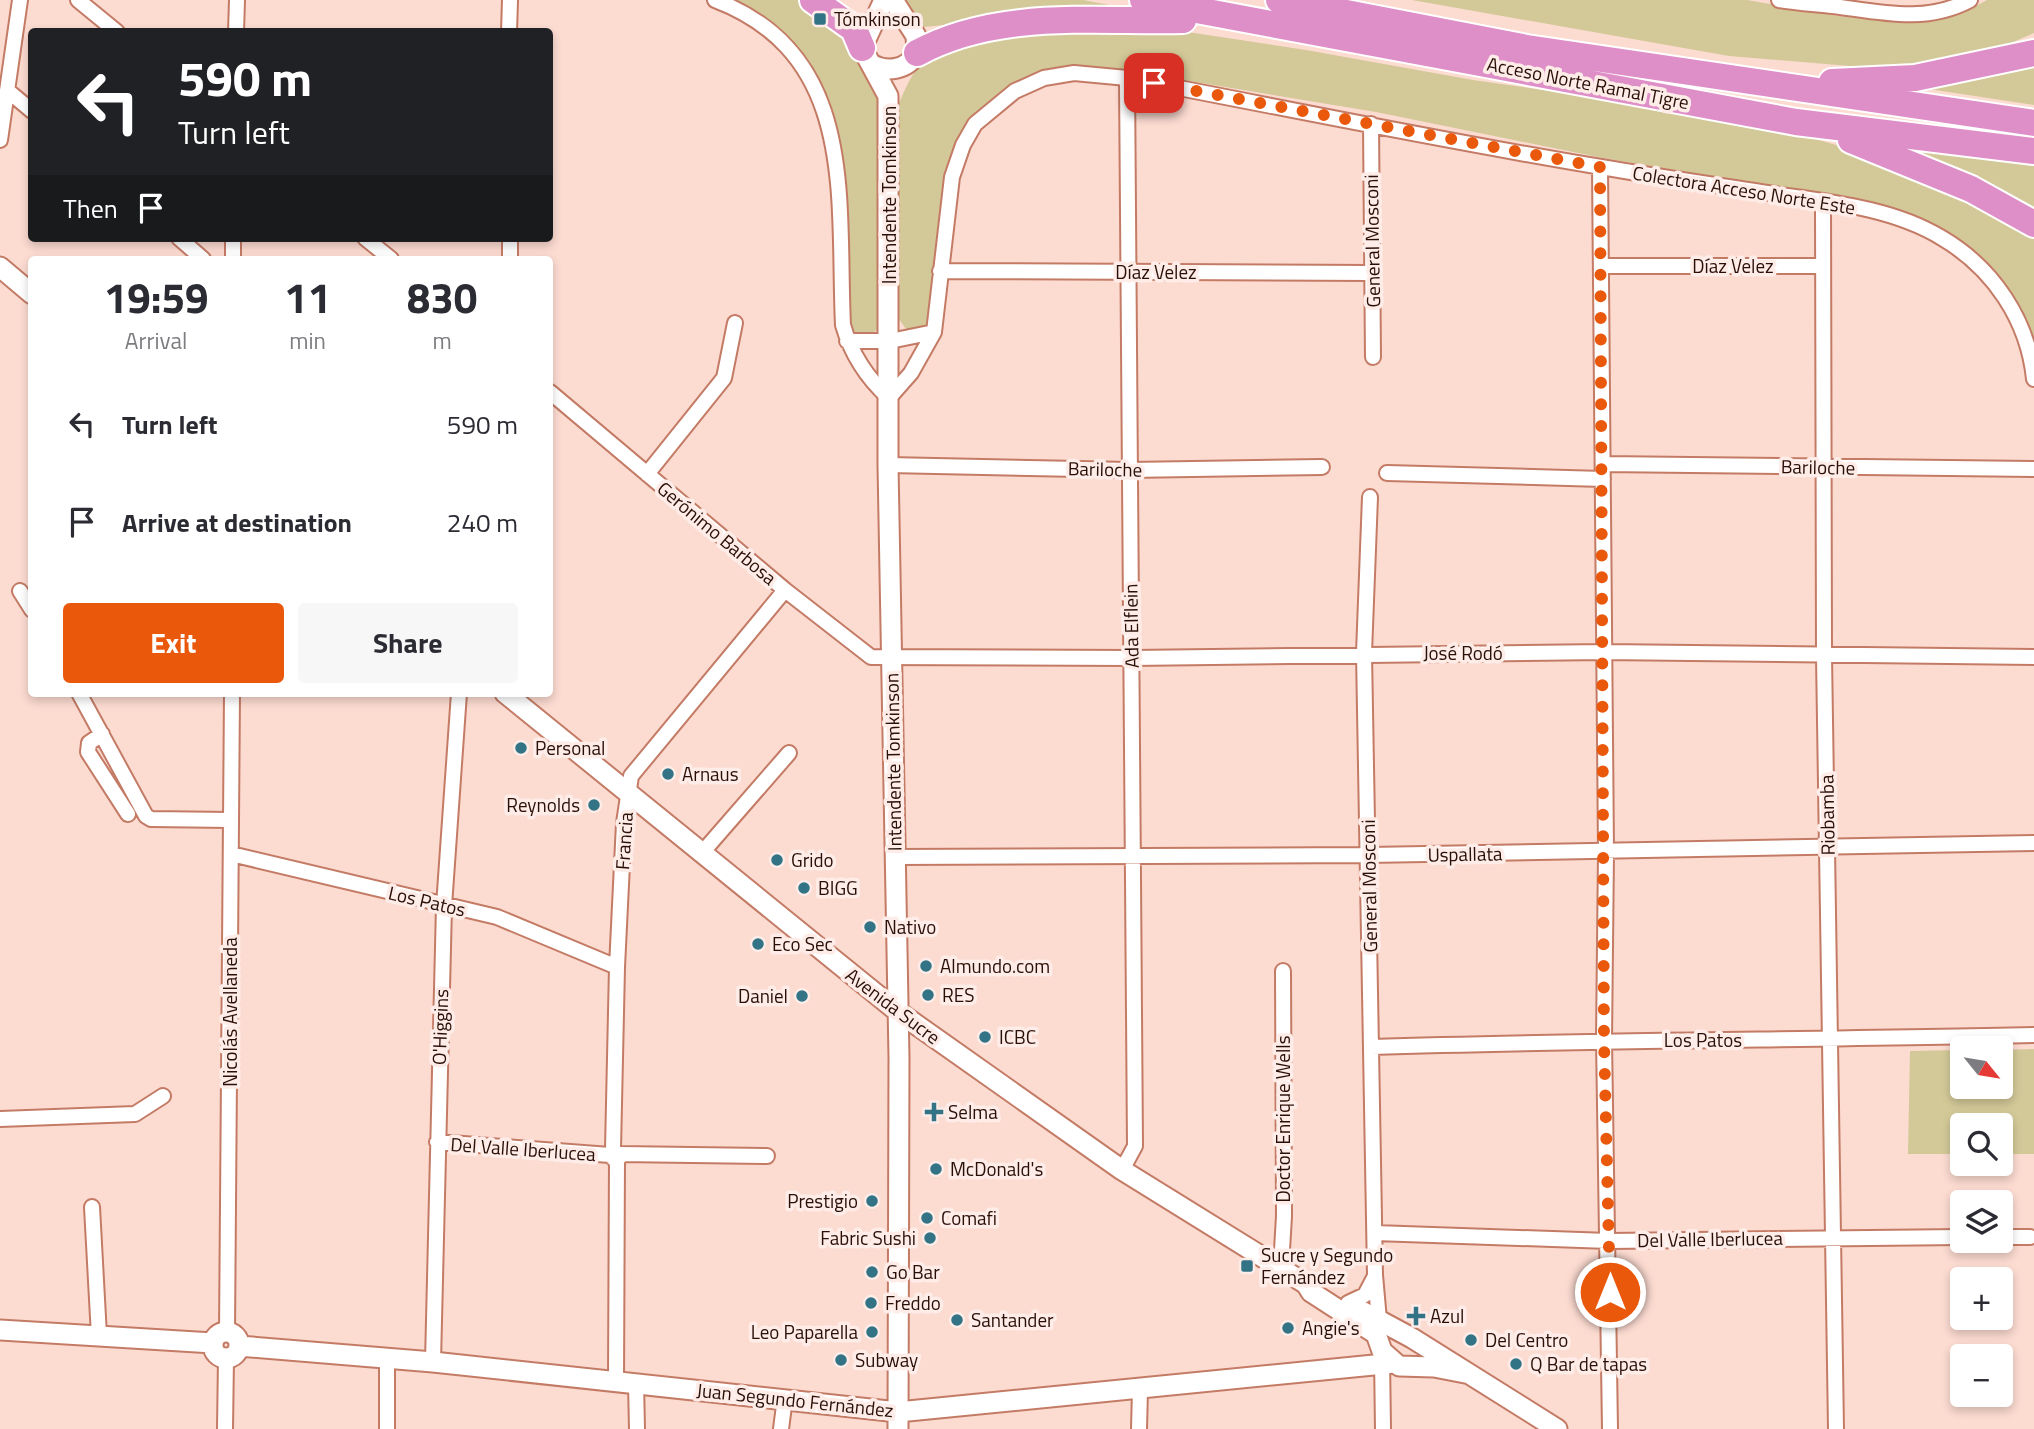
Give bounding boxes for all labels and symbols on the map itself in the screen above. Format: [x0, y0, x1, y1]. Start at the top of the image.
place label: Tómkinson [834, 4, 921, 33]
marker: Tómkinson [812, 11, 828, 27]
street label: Acceso Norte Ramal Tigre [1485, 49, 1692, 116]
pin [1124, 53, 1184, 113]
street label: Intendente Tomkinson [874, 106, 903, 284]
street label: Colectora Acceso Norte Este [1631, 158, 1857, 221]
street label: General Mosconi [1356, 174, 1387, 308]
street label: Díaz Velez [1692, 251, 1774, 280]
street label: Díaz Velez [1115, 257, 1197, 286]
street label: Bariloche [1781, 451, 1855, 482]
street label: Bariloche [1068, 453, 1142, 484]
street label: Gerónimo Barbosa [651, 474, 784, 592]
street label: Ada Elflein [1115, 584, 1146, 669]
street label: José Rodó [1423, 638, 1503, 667]
street label: Intendente Tomkinson [876, 673, 909, 851]
place label: Personal [535, 733, 605, 762]
marker: Personal [513, 740, 529, 756]
place label: Arnaus [682, 759, 739, 788]
marker: Arnaus [660, 766, 676, 782]
street label: Riobamba [1811, 774, 1842, 856]
place label: Reynolds [506, 790, 580, 819]
marker: Reynolds [586, 797, 602, 813]
street label: Francia [607, 811, 640, 871]
street label: General Mosconi [1353, 819, 1384, 953]
street label: Uspallata [1427, 838, 1503, 869]
place label: Grido [791, 845, 834, 874]
marker: Grido [769, 852, 785, 868]
place label: BIGG [818, 873, 858, 902]
street label: Los Patos [386, 878, 469, 923]
marker: BIGG [796, 880, 812, 896]
place label: Nativo [884, 912, 936, 941]
marker: Nativo [862, 919, 878, 935]
place label: Eco Sec [772, 929, 833, 958]
marker: Eco Sec [750, 936, 766, 952]
street label: Nicolás Avellaneda [215, 937, 244, 1087]
place label: Almundo.com [940, 951, 1050, 980]
marker: Almundo.com [918, 958, 934, 974]
street label: Avenida Sucre [840, 960, 947, 1051]
place label: RES [942, 980, 974, 1009]
place label: Daniel [738, 981, 788, 1010]
marker: RES [920, 987, 936, 1003]
street label: O'Higgins [424, 988, 455, 1066]
marker: Daniel [794, 988, 810, 1004]
place label: ICBC [999, 1022, 1036, 1051]
street label: Los Patos [1664, 1025, 1742, 1054]
marker: ICBC [977, 1029, 993, 1045]
street label: Doctor Enrique Wells [1268, 1035, 1297, 1203]
north arrow [1950, 1036, 2012, 1099]
place label: Selma [948, 1097, 998, 1126]
marker: Selma [926, 1104, 942, 1120]
street label: Del Valle Iberlucea [449, 1129, 597, 1168]
place label: McDonald's [950, 1154, 1043, 1183]
marker: McDonald's [928, 1161, 944, 1177]
place label: Prestigio [787, 1186, 858, 1215]
marker: Prestigio [864, 1193, 880, 1209]
place label: Comafi [941, 1203, 997, 1232]
marker: Comafi [919, 1210, 935, 1226]
place label: Fabric Sushi [820, 1223, 916, 1252]
street label: Del Valle Iberlucea [1637, 1223, 1784, 1254]
marker: Fabric Sushi [922, 1230, 938, 1246]
place label: Sucre y Segundo Fernández [1261, 1240, 1393, 1291]
position arrow [1573, 1255, 1647, 1329]
place label: Go Bar [886, 1257, 940, 1286]
marker: Sucre y Segundo Fernández [1239, 1258, 1255, 1274]
marker: Go Bar [864, 1264, 880, 1280]
place label: Freddo [885, 1288, 941, 1317]
marker: Freddo [863, 1295, 879, 1311]
place label: Azul [1430, 1301, 1464, 1330]
place label: Santander [971, 1305, 1054, 1334]
marker: Azul [1408, 1308, 1424, 1324]
marker: Santander [949, 1312, 965, 1328]
place label: Angie's [1302, 1313, 1360, 1342]
place label: Leo Paparella [751, 1317, 858, 1346]
marker: Angie's [1280, 1320, 1296, 1336]
marker: Leo Paparella [864, 1324, 880, 1340]
place label: Del Centro [1485, 1325, 1568, 1354]
marker: Del Centro [1463, 1332, 1479, 1348]
place label: Subway [855, 1345, 918, 1374]
place label: Q Bar de tapas [1530, 1349, 1647, 1378]
marker: Subway [833, 1352, 849, 1368]
marker: Q Bar de tapas [1508, 1356, 1524, 1372]
street label: Juan Segundo Fernández [695, 1375, 895, 1424]

